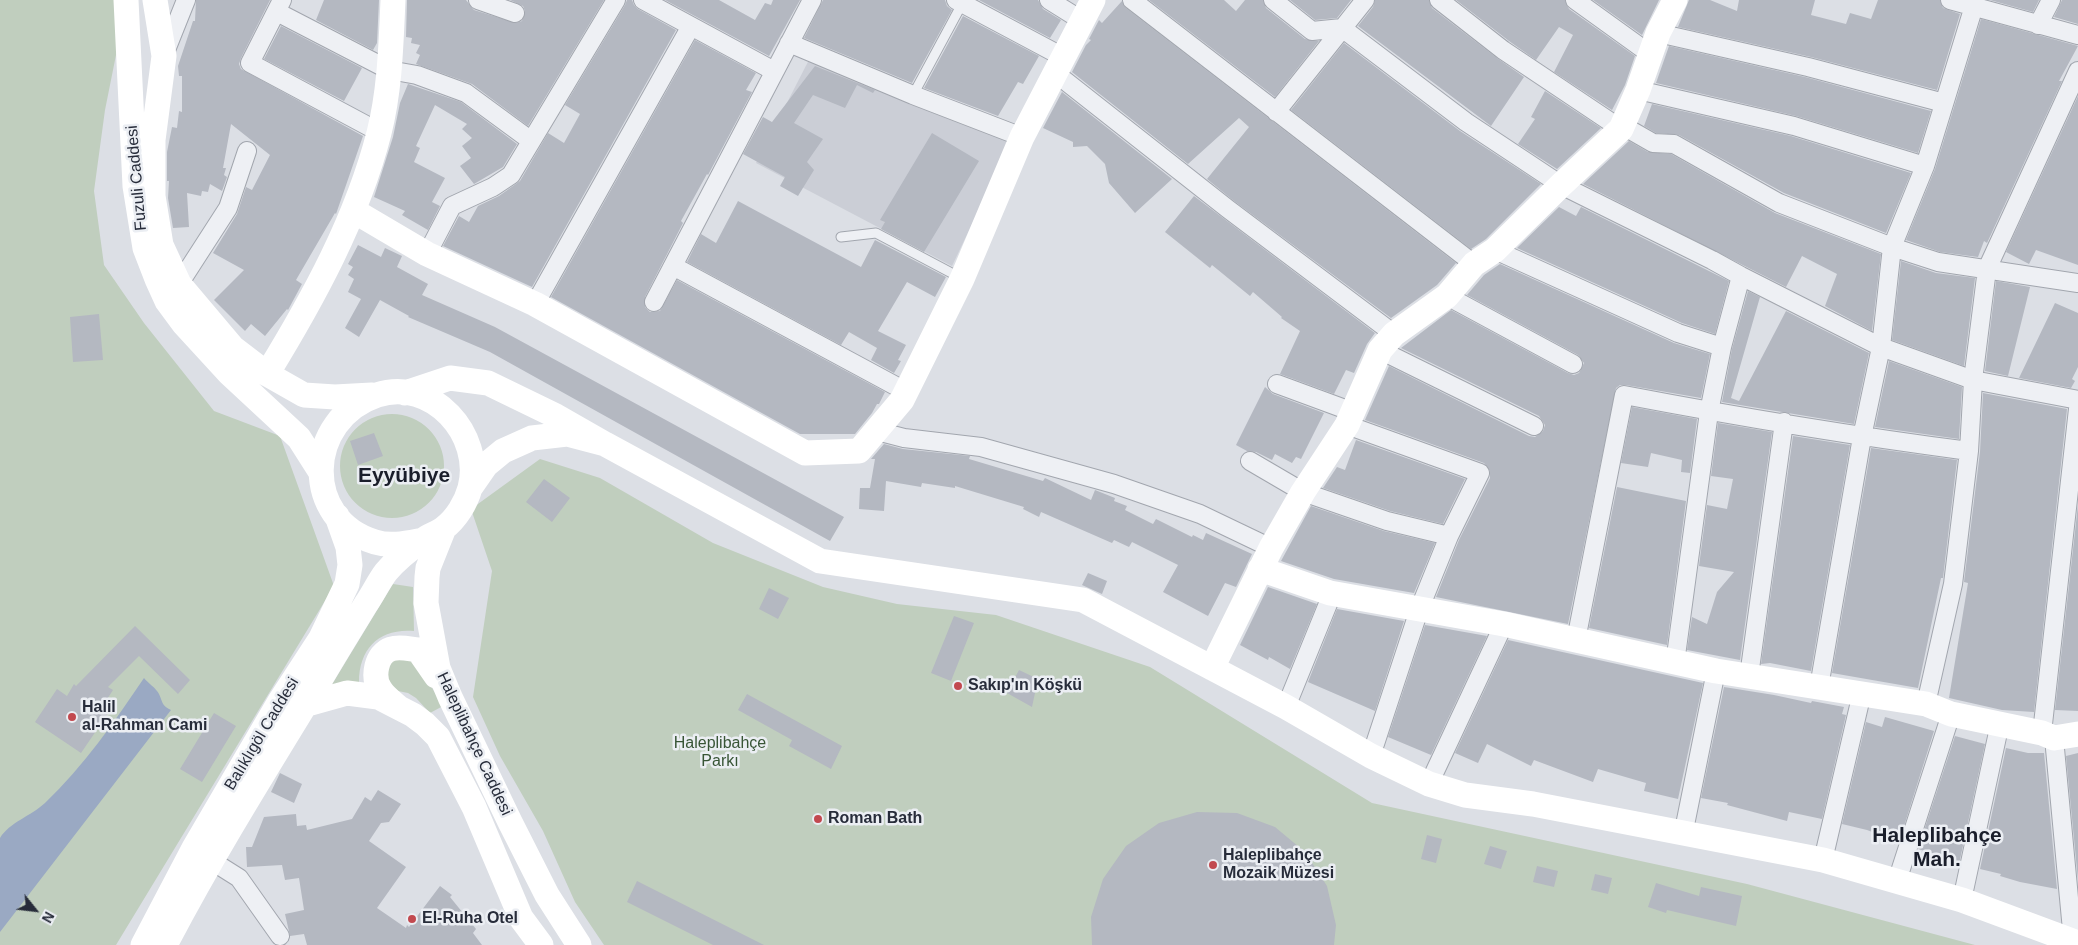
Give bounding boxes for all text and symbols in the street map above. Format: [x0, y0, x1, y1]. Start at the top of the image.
street label: Fuzuli Caddesi [123, 124, 151, 232]
district label: Eyyübiye [358, 463, 450, 489]
street label: Haleplibahçe Caddesi [432, 669, 516, 819]
street label: Balıklıgöl Caddesi [221, 674, 303, 794]
place label: Sakıp'ın Köşkü [968, 676, 1082, 696]
marker: Sakıp'ın Köşkü [952, 680, 964, 692]
place label: Halil al-Rahman Cami [82, 698, 207, 736]
marker: Halil al-Rahman Cami [66, 711, 78, 723]
park label: Haleplibahçe Parkı [674, 734, 766, 772]
place label: Roman Bath [828, 809, 922, 829]
marker: Roman Bath [812, 813, 824, 825]
district label: Haleplibahçe Mah. [1872, 823, 2002, 873]
place label: Haleplibahçe Mozaik Müzesi [1223, 846, 1334, 884]
marker: Haleplibahçe Mozaik Müzesi [1207, 859, 1219, 871]
north arrow [10, 885, 60, 935]
text: N [39, 909, 58, 926]
place label: El-Ruha Otel [422, 909, 518, 929]
marker: El-Ruha Otel [406, 913, 418, 925]

